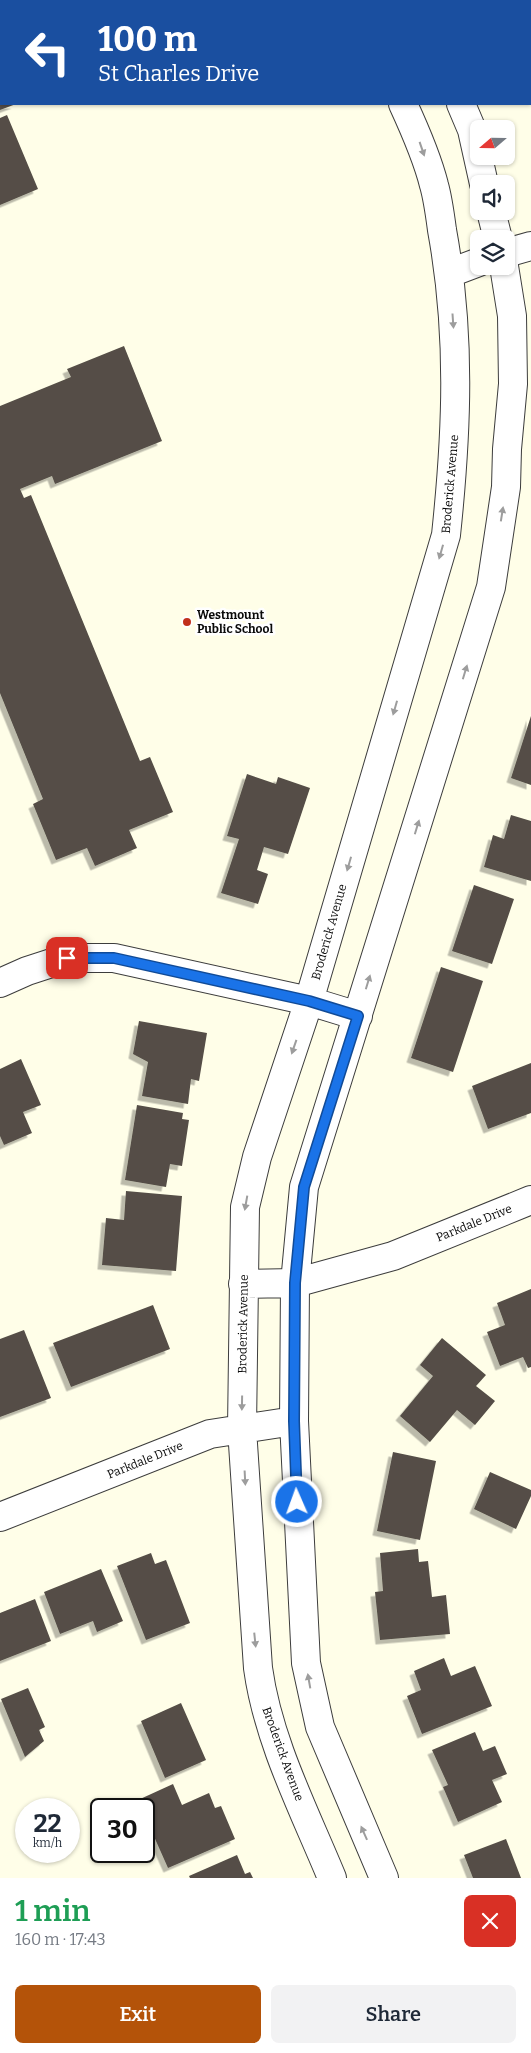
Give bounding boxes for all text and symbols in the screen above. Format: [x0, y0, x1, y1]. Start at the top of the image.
text: 100 m [98, 18, 197, 60]
icon: left [15, 20, 80, 85]
text: St Charles Drive [98, 60, 259, 87]
north arrow [470, 120, 515, 165]
map controls [470, 120, 515, 275]
one-way arrow [418, 142, 426, 157]
button: sound [470, 175, 515, 220]
button: layers [470, 230, 515, 275]
one-way arrow [450, 314, 458, 330]
street label: Broderick Avenue [439, 434, 461, 534]
one-way arrow [498, 505, 506, 521]
one-way arrow [437, 545, 445, 560]
place label: Westmount Public School [197, 608, 273, 636]
marker: Westmount Public School [181, 616, 193, 628]
one-way arrow [462, 664, 469, 679]
one-way arrow [391, 701, 399, 716]
one-way arrow [413, 819, 421, 834]
one-way arrow [345, 857, 353, 872]
street label: Broderick Avenue [309, 882, 349, 982]
pin [46, 937, 88, 979]
icon: arrive [53, 944, 81, 972]
one-way arrow [365, 974, 373, 989]
one-way arrow [289, 1040, 297, 1055]
one-way arrow [242, 1195, 250, 1211]
street label: Parkdale Drive [434, 1201, 514, 1245]
street label: Broderick Avenue [235, 1274, 251, 1374]
one-way arrow [238, 1395, 246, 1411]
street label: Parkdale Drive [105, 1438, 185, 1482]
one-way arrow [241, 1470, 249, 1486]
position arrow [270, 1475, 322, 1527]
one-way arrow [251, 1633, 259, 1649]
one-way arrow [305, 1673, 313, 1689]
street label: Broderick Avenue [259, 1705, 307, 1803]
speed limit sign: 30 [90, 1798, 155, 1863]
text: 22 [33, 1809, 62, 1839]
one-way arrow [360, 1826, 368, 1840]
text: km/h [33, 1836, 62, 1850]
text: 1 min [15, 1893, 90, 1929]
button: close [464, 1895, 516, 1947]
text: 160 m · 17:43 [15, 1930, 106, 1949]
button: Exit [15, 1985, 261, 2043]
button: Share [271, 1985, 516, 2043]

